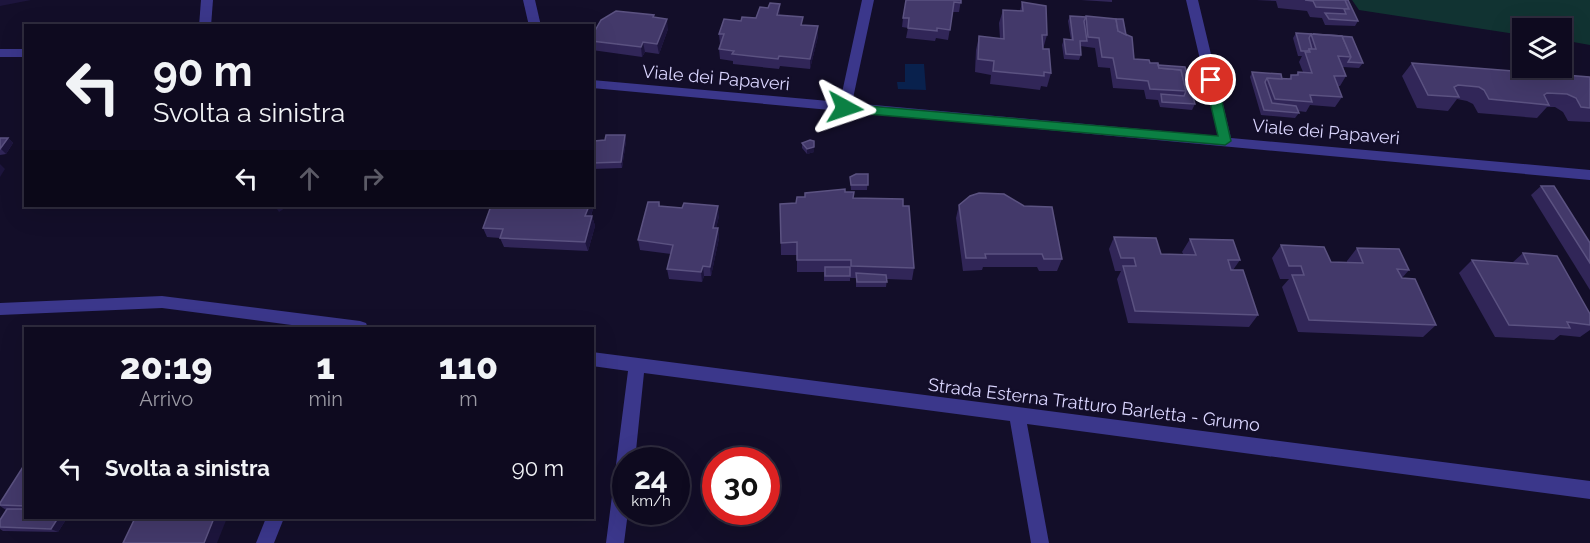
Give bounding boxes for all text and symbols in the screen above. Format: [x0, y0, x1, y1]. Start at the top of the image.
map controls [1512, 18, 1572, 78]
button: layers [1512, 18, 1572, 78]
text: 90 m [153, 47, 253, 96]
icon: left [54, 48, 132, 126]
pin [1185, 54, 1236, 105]
street label: Viale dei Papaveri [641, 61, 791, 94]
icon: arrive [1194, 63, 1227, 96]
position arrow [813, 76, 877, 140]
text: Svolta a sinistra [153, 97, 345, 128]
street label: Viale dei Papaveri [1251, 115, 1401, 148]
icon: left [230, 162, 263, 195]
icon: ahead [293, 162, 326, 195]
icon: right [356, 162, 389, 195]
text: 20:19 [120, 345, 213, 387]
text: 1 [316, 345, 335, 387]
text: 110 [439, 345, 498, 387]
street label: Strada Esterna Tratturo Barletta - Grumo [927, 374, 1261, 435]
text: Arrivo [139, 387, 193, 411]
text: min [308, 387, 343, 411]
text: m [459, 387, 478, 411]
speed limit sign: 30 [702, 447, 780, 525]
icon: left [54, 452, 87, 485]
text: Svolta a sinistra [105, 455, 270, 481]
text: 90 m [512, 455, 564, 481]
text: 24 [634, 461, 668, 496]
text: km/h [631, 492, 671, 510]

